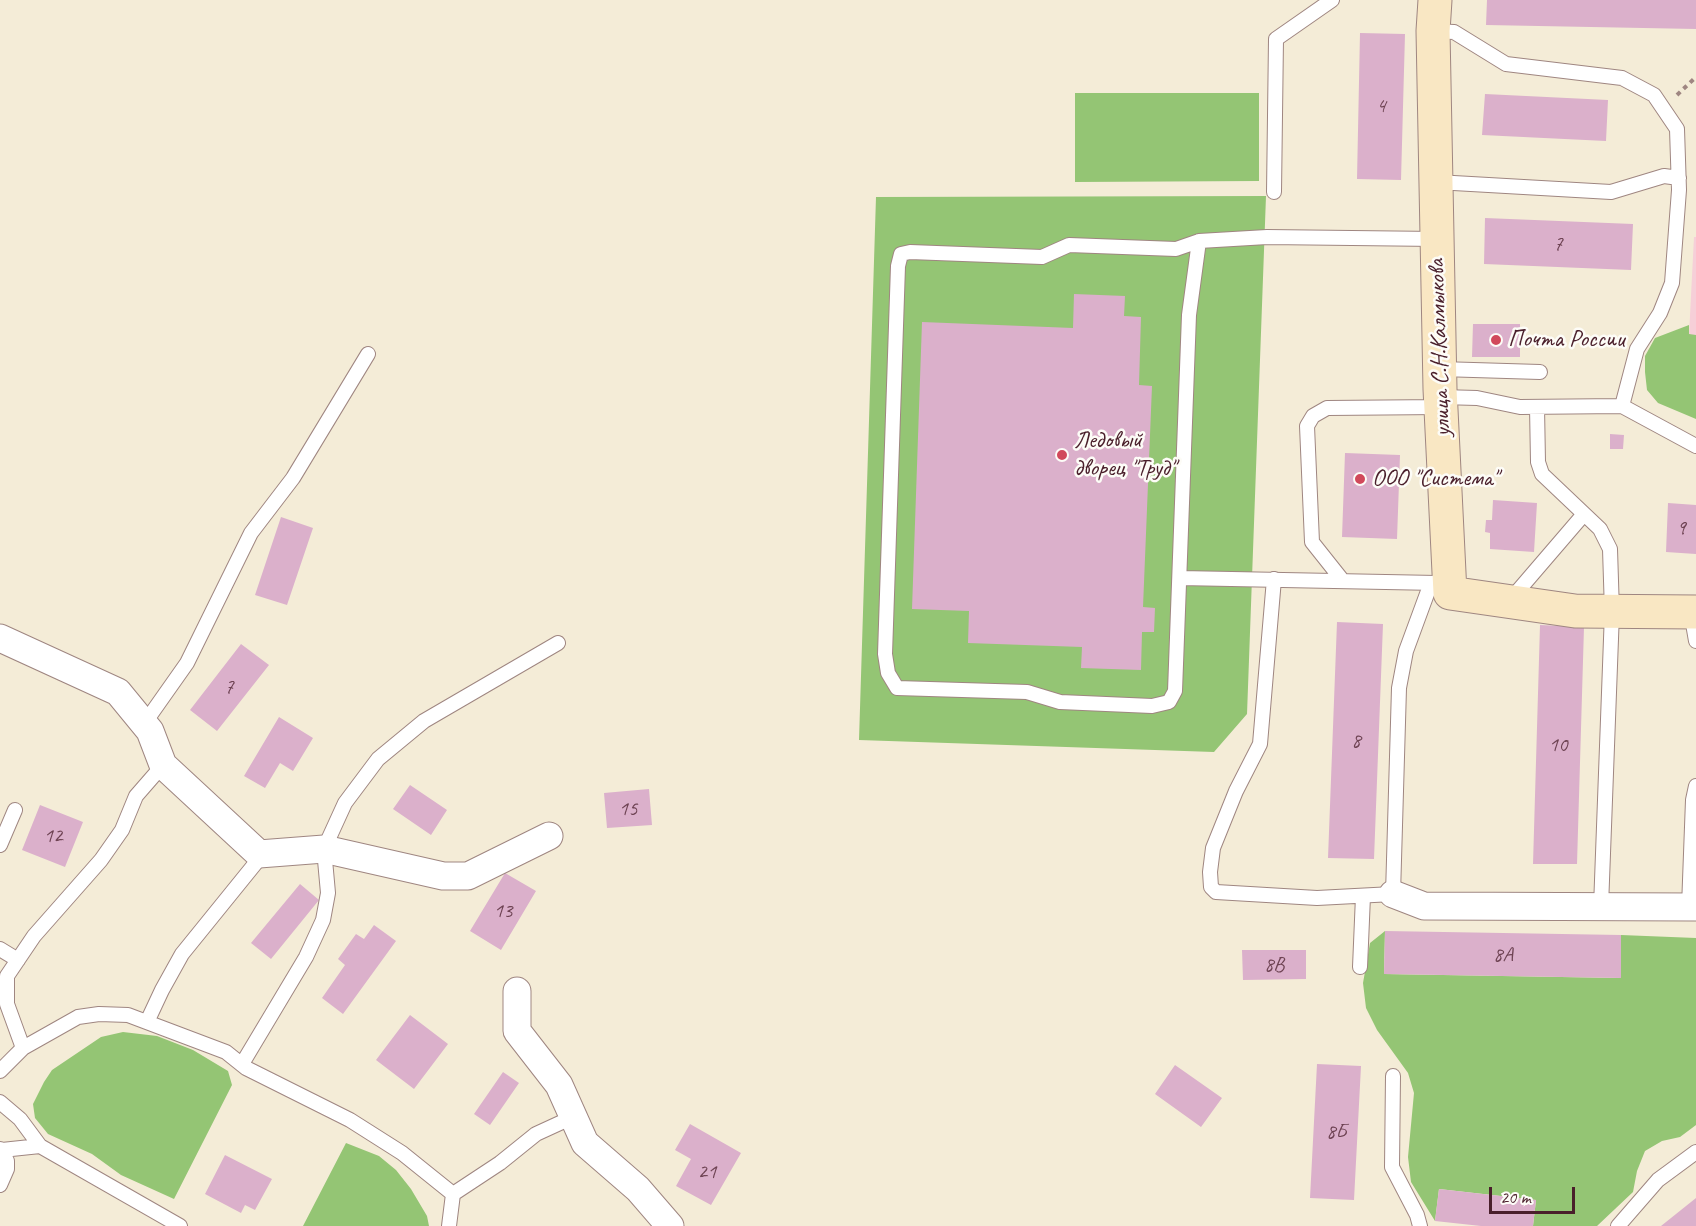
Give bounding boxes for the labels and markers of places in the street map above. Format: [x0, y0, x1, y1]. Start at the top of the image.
place label: Почта России [1508, 326, 1624, 354]
marker: Почта России [1489, 333, 1503, 347]
place label: Ледовый дворец "Труд" [1074, 427, 1175, 483]
marker: Ледовый дворец "Труд" [1055, 448, 1069, 462]
place label: ООО "Система" [1372, 465, 1498, 493]
marker: ООО "Система" [1353, 472, 1367, 486]

